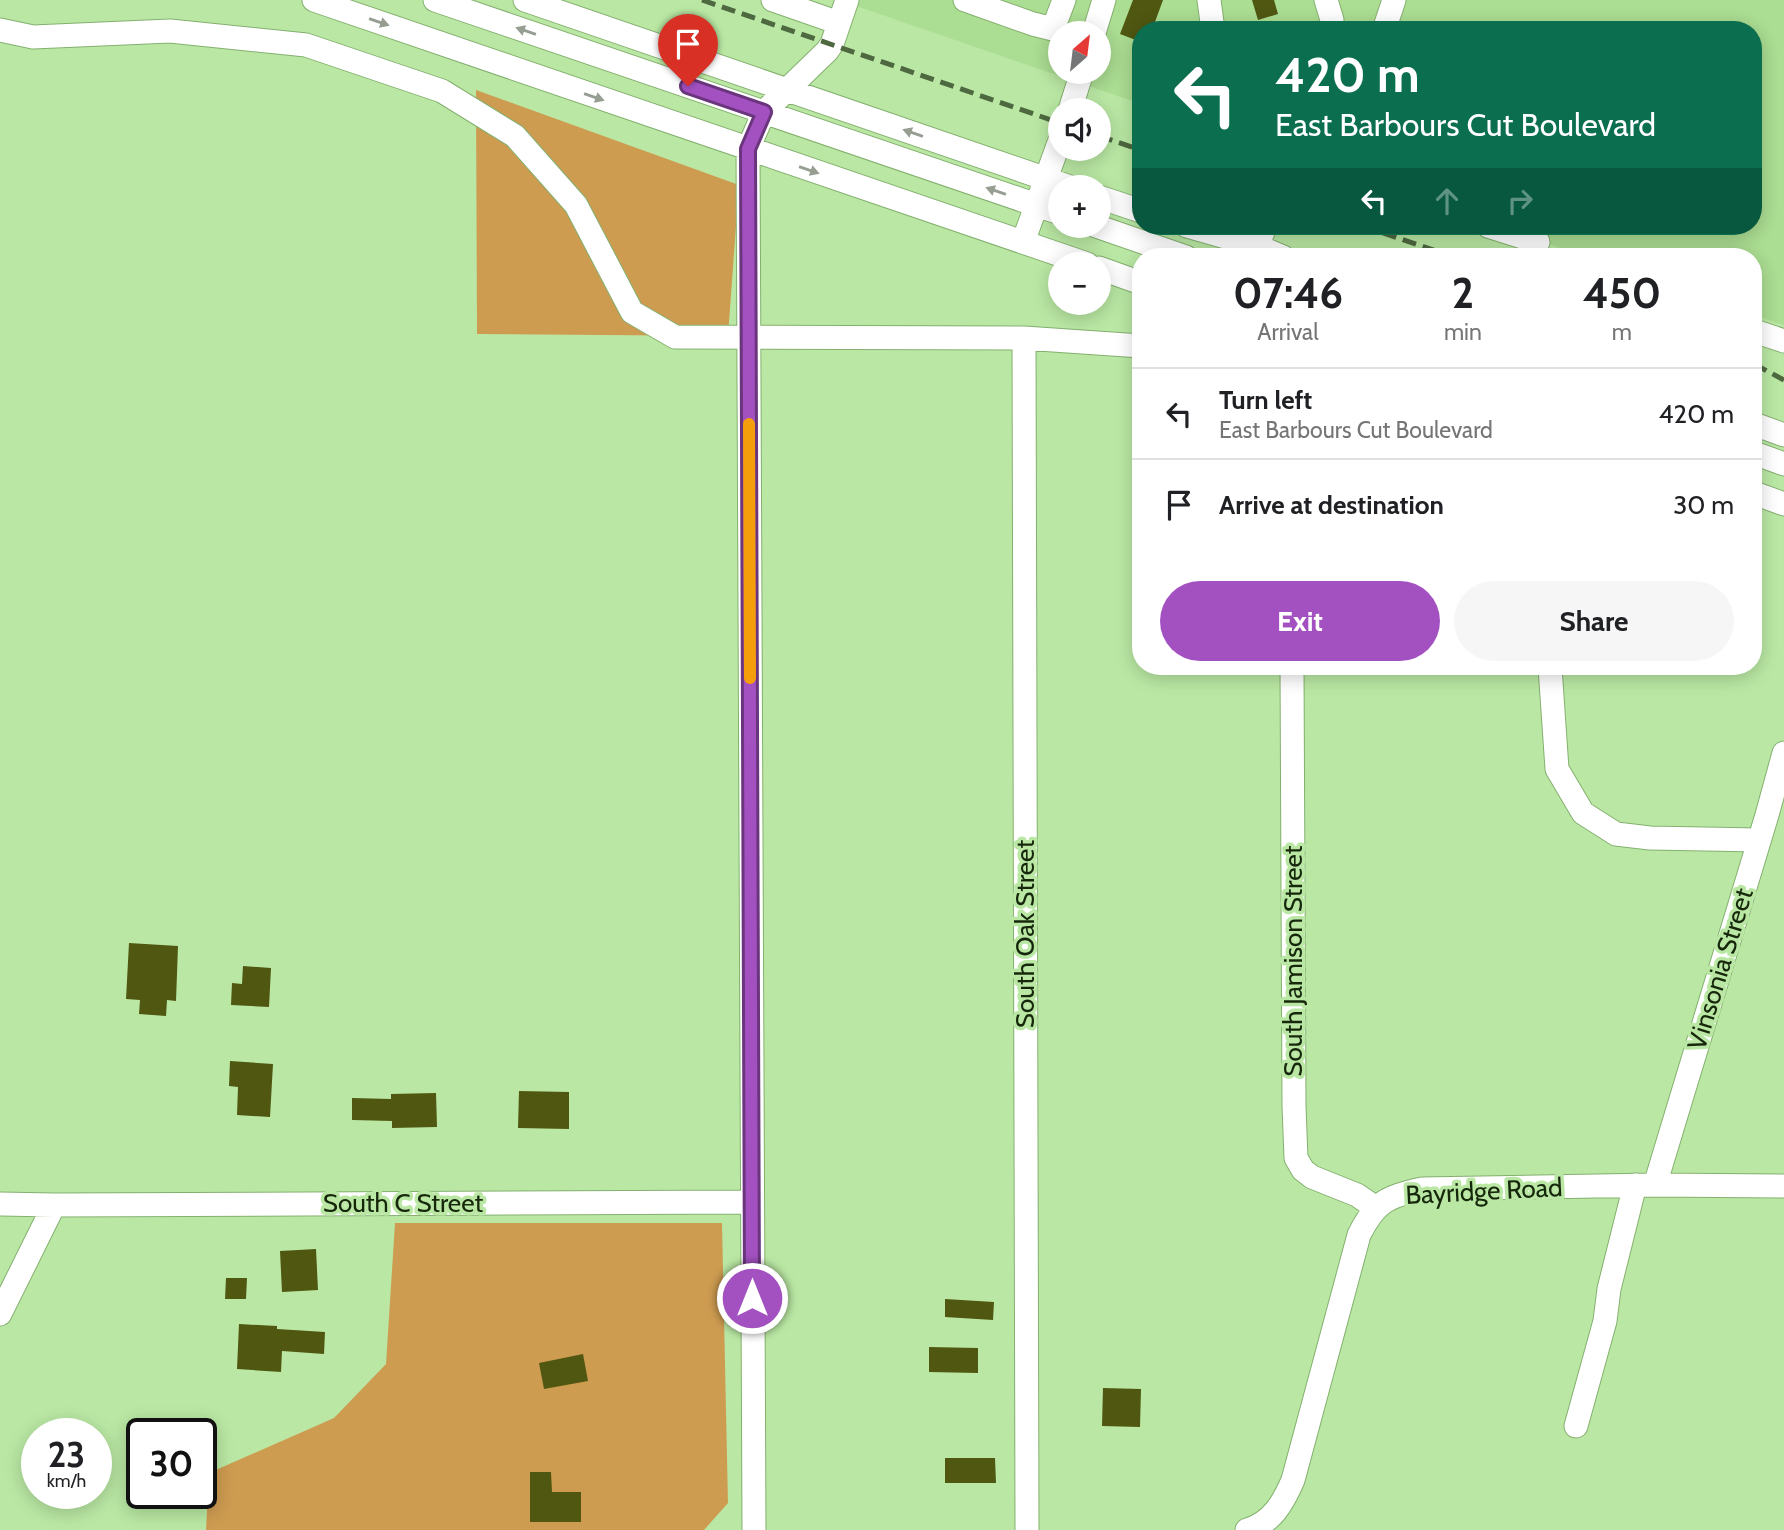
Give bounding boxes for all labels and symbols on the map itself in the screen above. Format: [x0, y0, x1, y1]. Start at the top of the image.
pin [658, 14, 718, 86]
one-way arrow [368, 17, 389, 28]
north arrow [1048, 21, 1111, 84]
one-way arrow [515, 25, 536, 36]
one-way arrow [583, 92, 604, 103]
one-way arrow [902, 127, 923, 138]
one-way arrow [799, 165, 820, 176]
one-way arrow [985, 185, 1006, 196]
street label: South Oak Street [1009, 840, 1041, 1028]
street label: South Jamison Street [1277, 845, 1309, 1077]
street label: Vinsonia Street [1680, 884, 1760, 1054]
street label: Bayridge Road [1405, 1171, 1563, 1211]
street label: South C Street [323, 1187, 483, 1219]
position arrow [715, 1261, 789, 1335]
speed limit sign: 30 [126, 1418, 217, 1509]

